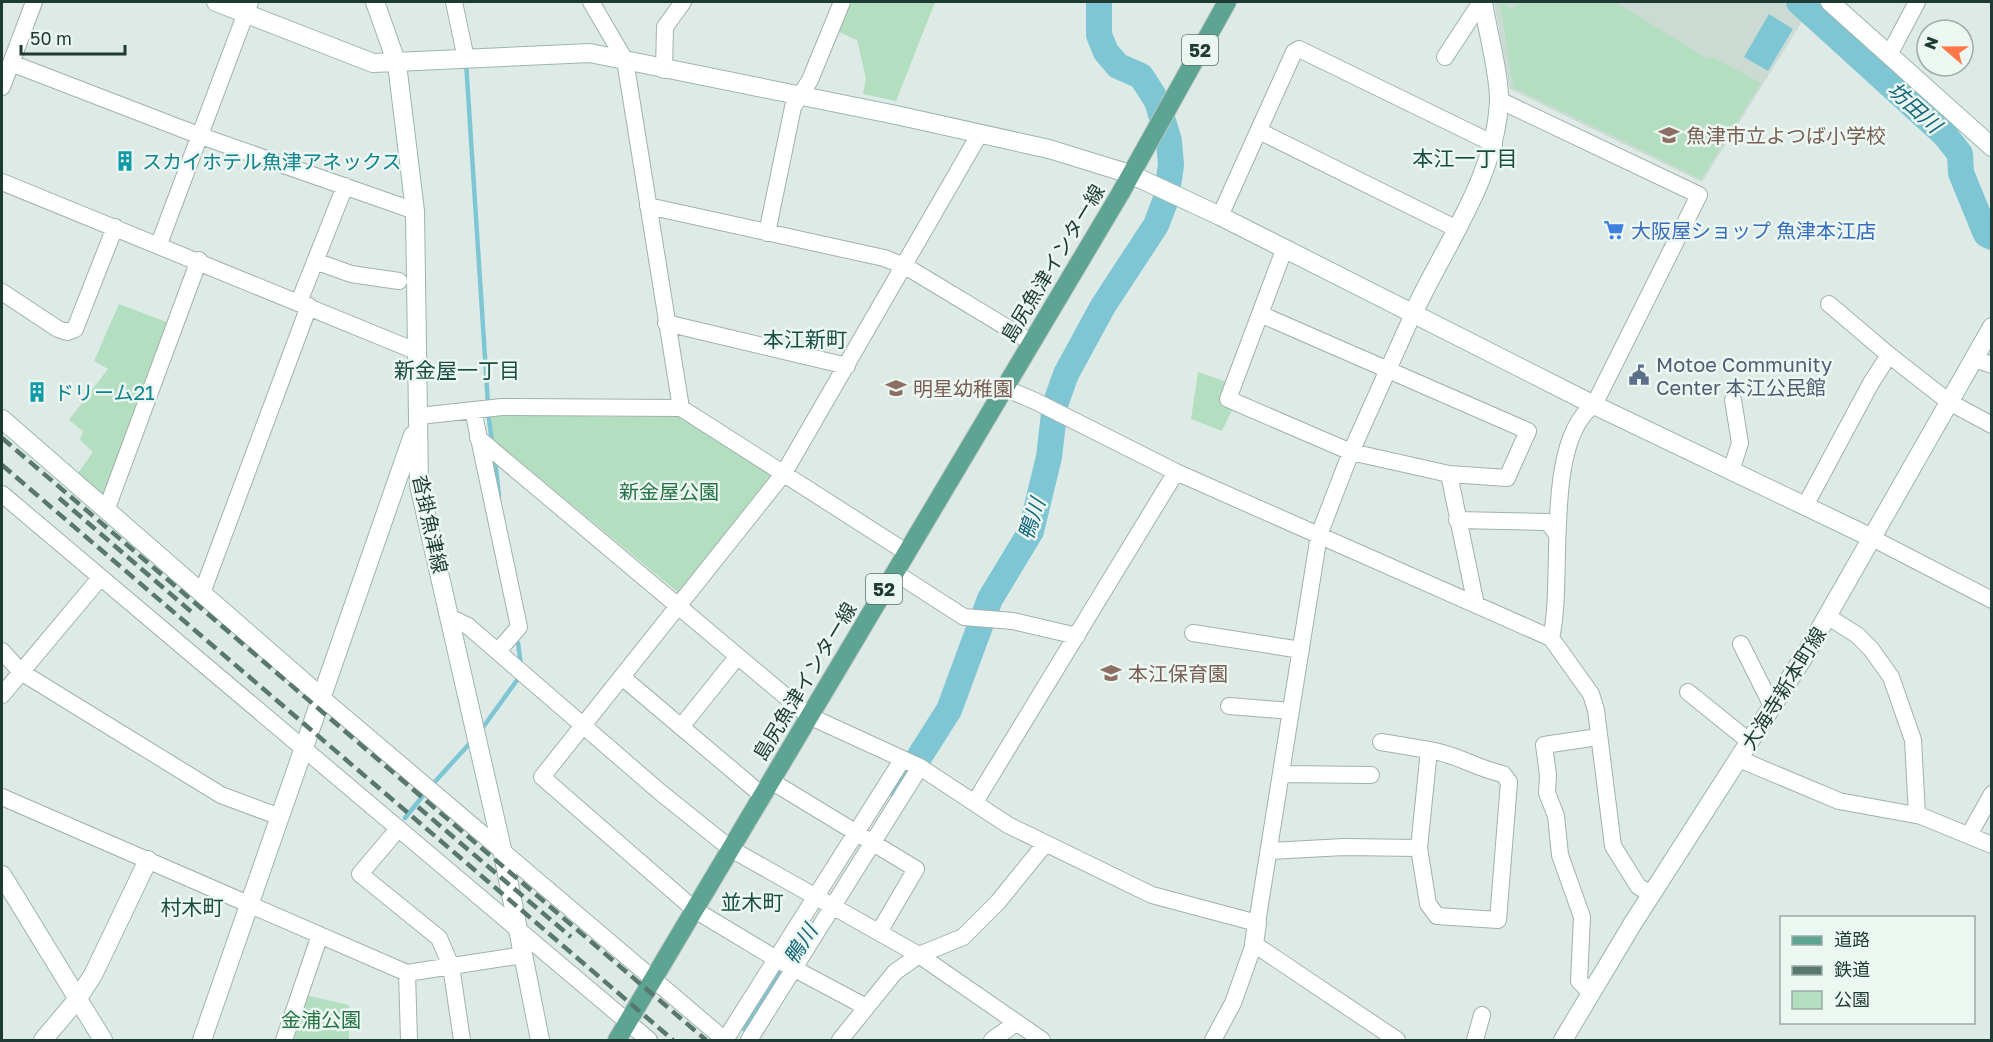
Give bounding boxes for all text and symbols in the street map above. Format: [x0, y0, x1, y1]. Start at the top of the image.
scale bar [21, 18, 124, 56]
north arrow [1915, 18, 1975, 78]
text: 50 m [30, 27, 72, 49]
text: N [1919, 34, 1942, 52]
road number: 52 [1182, 35, 1218, 65]
water label: 坊田川 [1883, 76, 1949, 139]
school or university icon: 魚津市立よつば小学校 [1657, 123, 1681, 147]
place label: 魚津市立よつば小学校 [1686, 123, 1886, 147]
district label: 本江一丁目 [1413, 145, 1518, 171]
building icon: スカイホテル魚津アネックス [113, 149, 137, 173]
place label: スカイホテル魚津アネックス [142, 149, 401, 173]
street label: 島尻魚津インター線 [995, 180, 1109, 346]
supermarket icon: 大阪屋ショップ 魚津本江店 [1602, 218, 1626, 242]
place label: 大阪屋ショップ 魚津本江店 [1631, 218, 1876, 242]
district label: 本江新町 [763, 326, 847, 352]
place label: Motoe Community Center 本江公民館 [1656, 352, 1832, 399]
district label: 新金屋一丁目 [394, 357, 520, 383]
public building icon: Motoe Community Center 本江公民館 [1627, 363, 1651, 387]
school or university icon: 明星幼稚園 [884, 376, 908, 400]
place label: 明星幼稚園 [913, 376, 1013, 400]
building icon: ドリーム21 [25, 380, 49, 404]
place label: ドリーム21 [54, 380, 155, 404]
street label: 沓掛魚津線 [409, 473, 453, 575]
park label: 新金屋公園 [619, 479, 719, 503]
water label: 鴨川 [1012, 493, 1051, 543]
road number: 52 [866, 574, 902, 604]
street label: 島尻魚津インター線 [747, 598, 861, 764]
street label: 大海寺新本町線 [1736, 622, 1830, 754]
school or university icon: 本江保育園 [1099, 661, 1123, 685]
place label: 本江保育園 [1128, 661, 1228, 685]
district label: 並木町 [721, 889, 784, 915]
district label: 村木町 [161, 894, 224, 920]
legend [1780, 916, 1975, 1024]
water label: 鴨川 [778, 918, 823, 969]
text: 道路 [1834, 928, 1870, 950]
text: 鉄道 [1834, 958, 1870, 980]
text: 公園 [1834, 988, 1870, 1010]
park label: 金浦公園 [281, 1007, 361, 1031]

